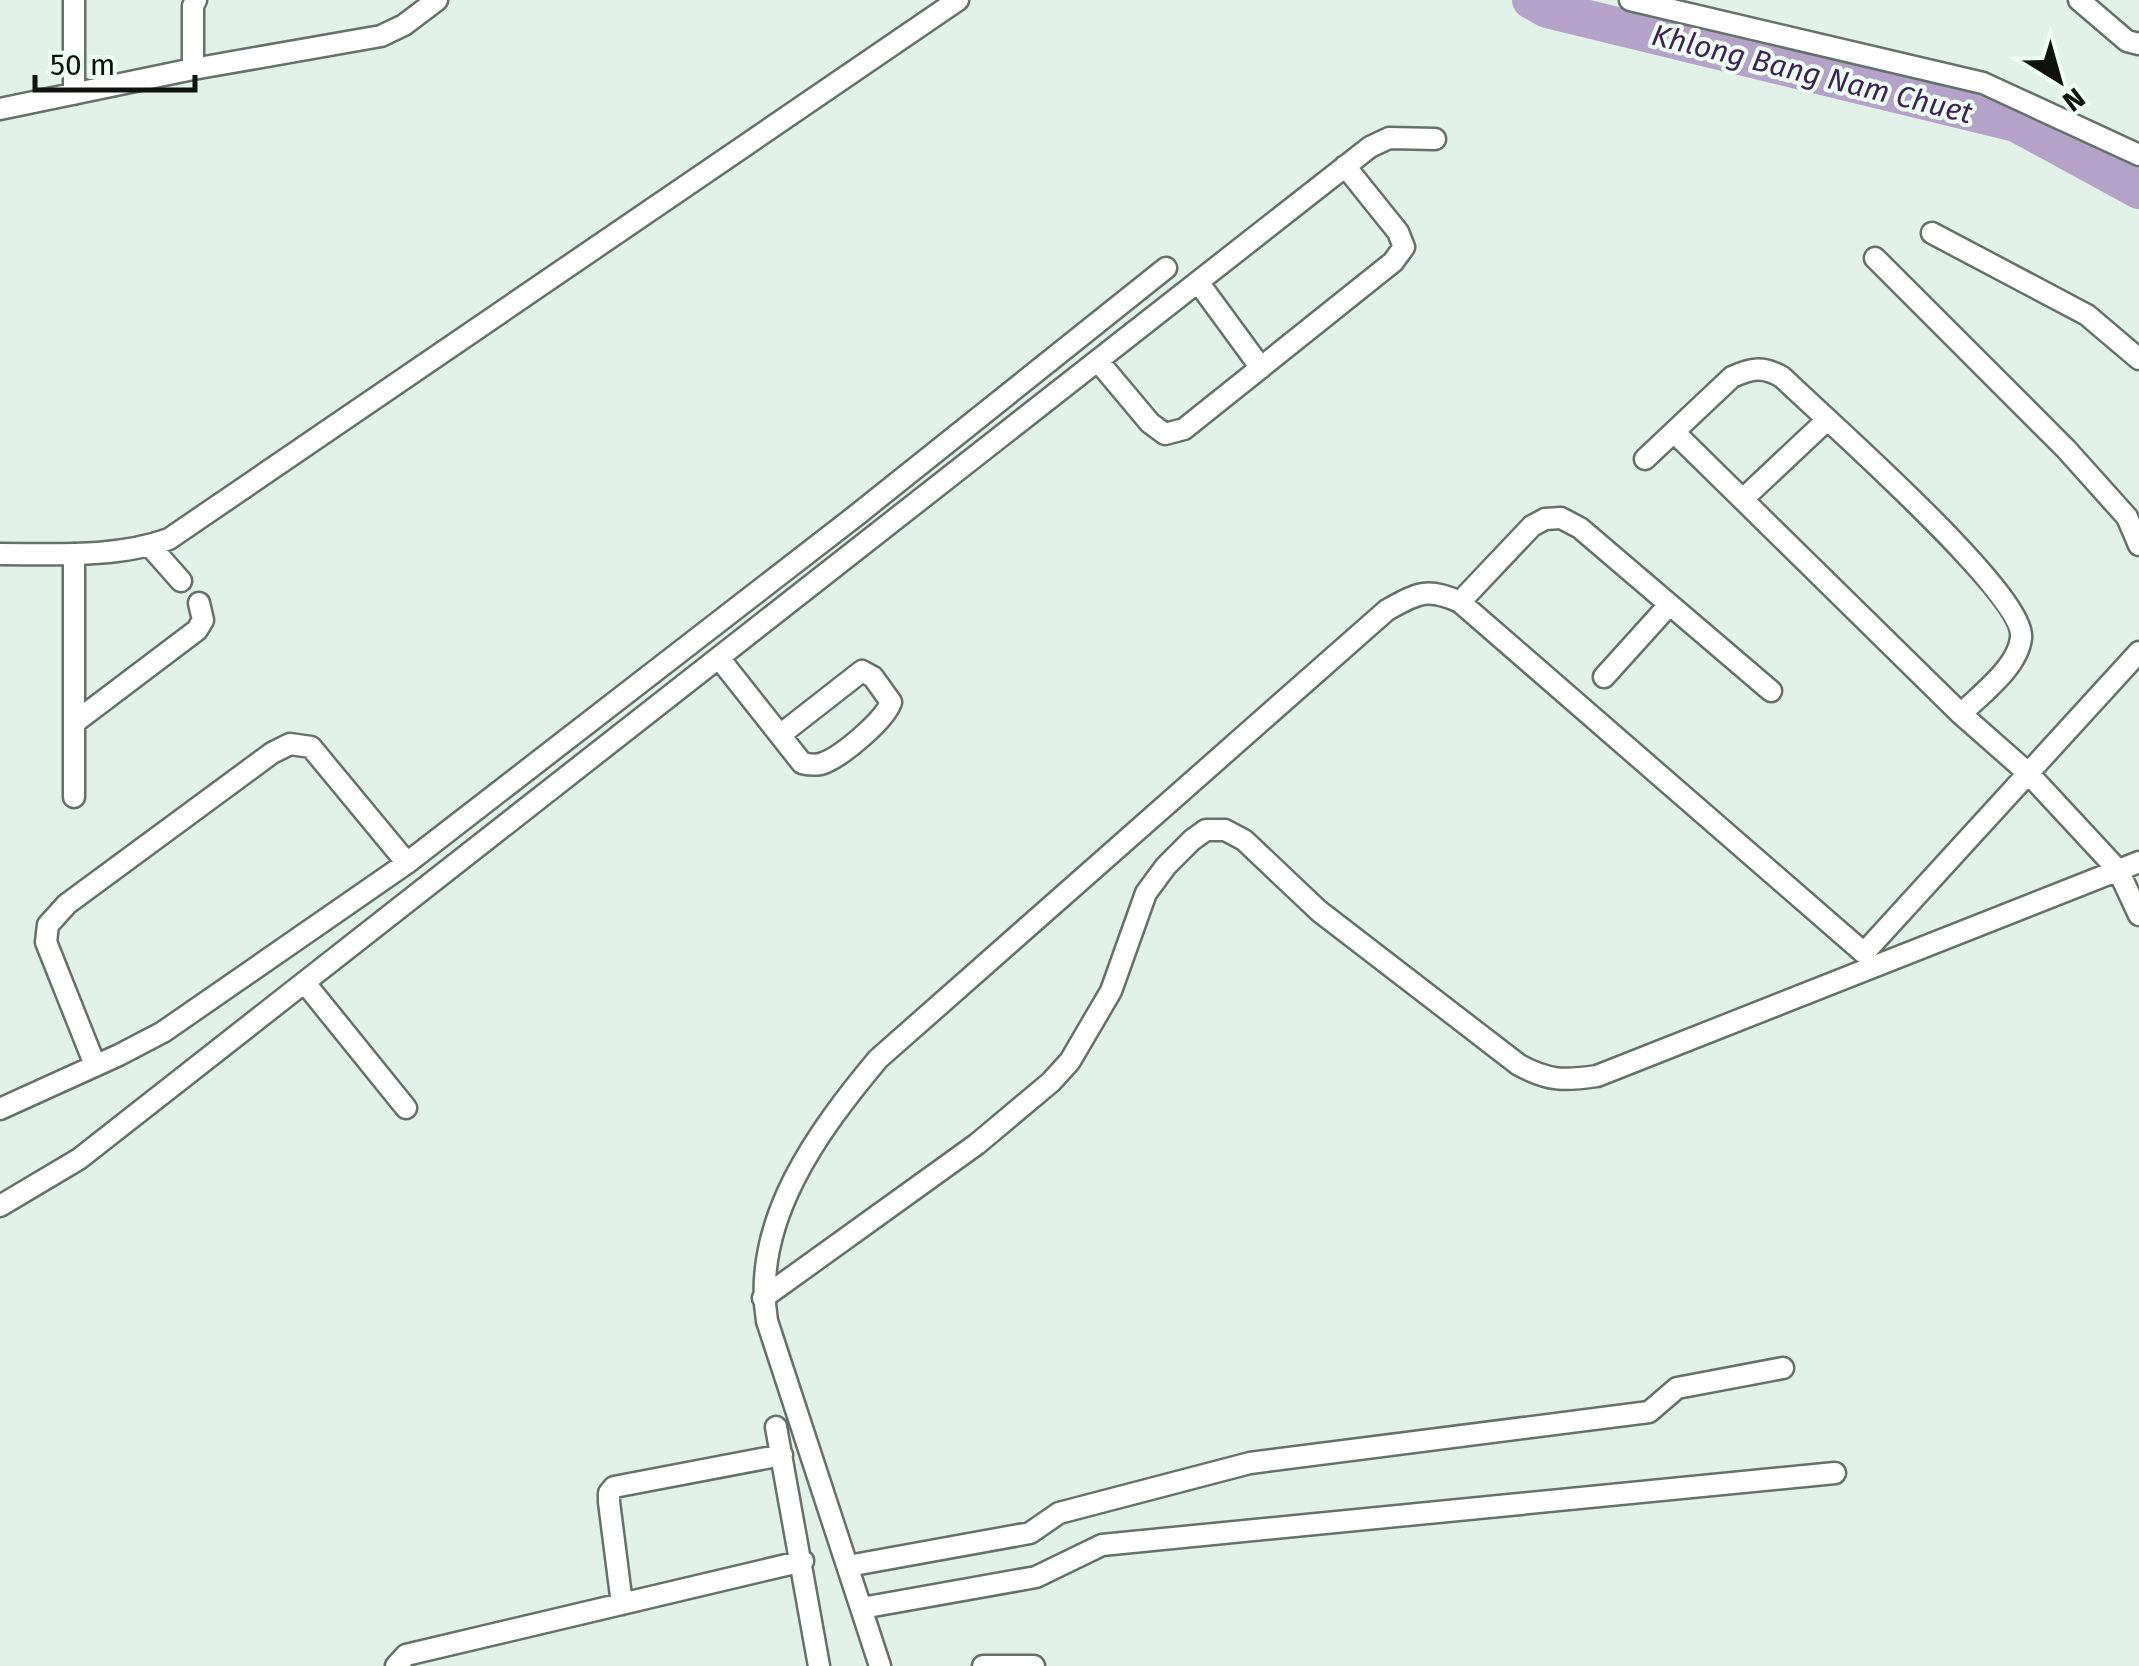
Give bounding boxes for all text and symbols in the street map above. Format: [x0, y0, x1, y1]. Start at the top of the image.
water label: Khlong Bang Nam Chuet [1648, 17, 1976, 131]
scale bar [35, 30, 195, 92]
north arrow [2009, 30, 2109, 130]
text: 50 m [50, 47, 115, 83]
text: N [2056, 81, 2091, 118]

